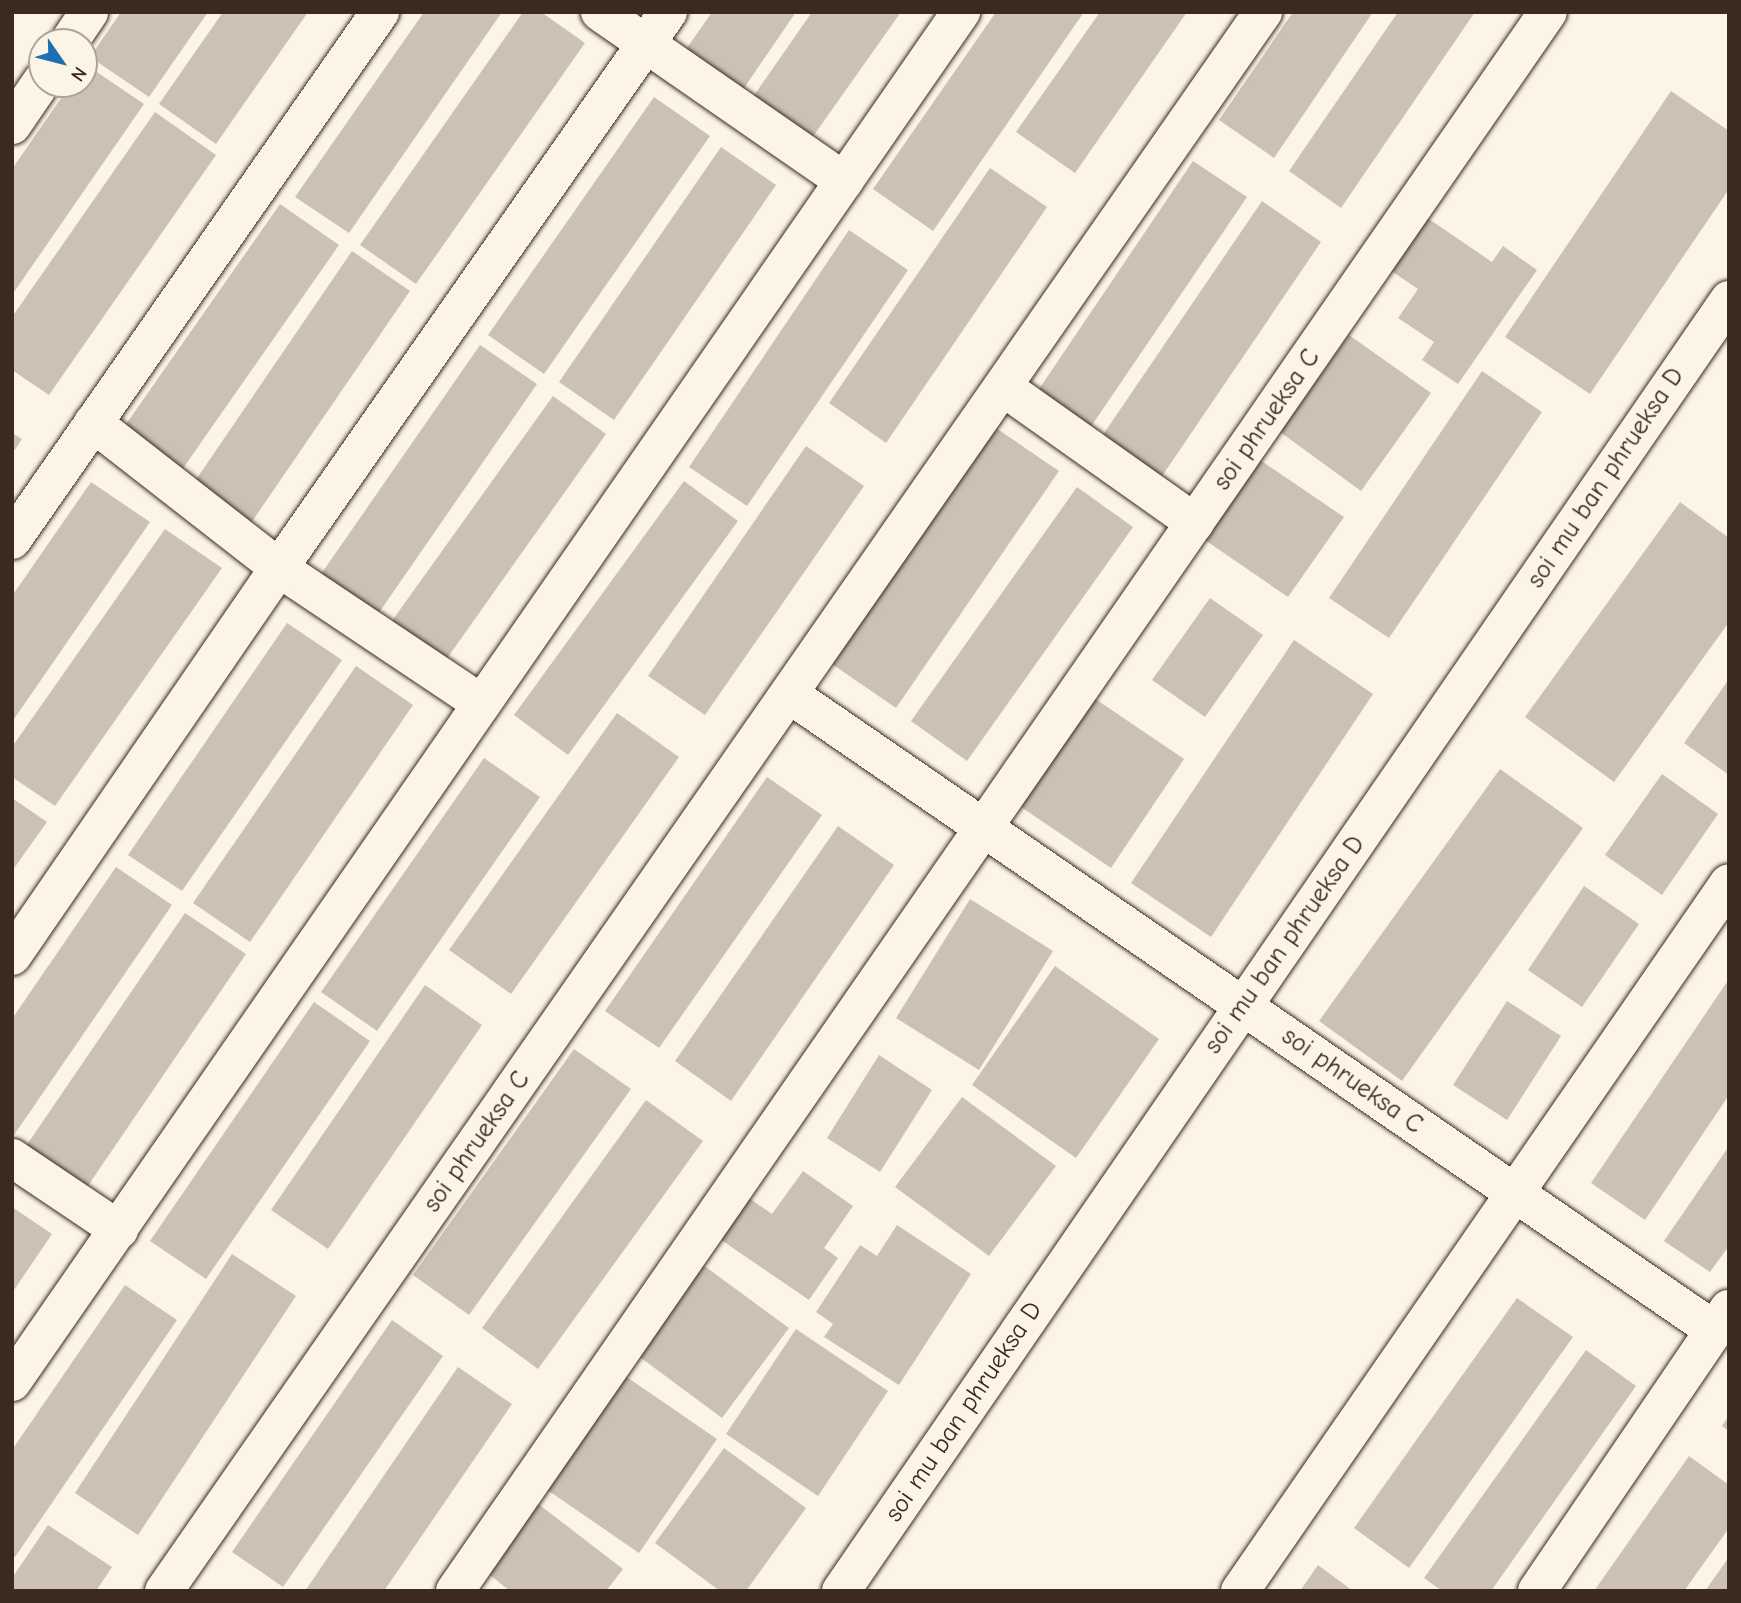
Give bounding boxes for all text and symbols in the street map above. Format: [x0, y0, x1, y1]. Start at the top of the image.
north arrow [28, 28, 98, 98]
text: N [66, 63, 91, 85]
street label: soi phrueksa C [1207, 344, 1327, 496]
street label: soi mu ban phrueksa D [1521, 362, 1691, 594]
street label: soi mu ban phrueksa D [1198, 830, 1372, 1060]
street label: soi phrueksa C [1276, 1021, 1428, 1141]
street label: soi phrueksa C [417, 1066, 537, 1218]
street label: soi mu ban phrueksa D [879, 1296, 1049, 1528]

